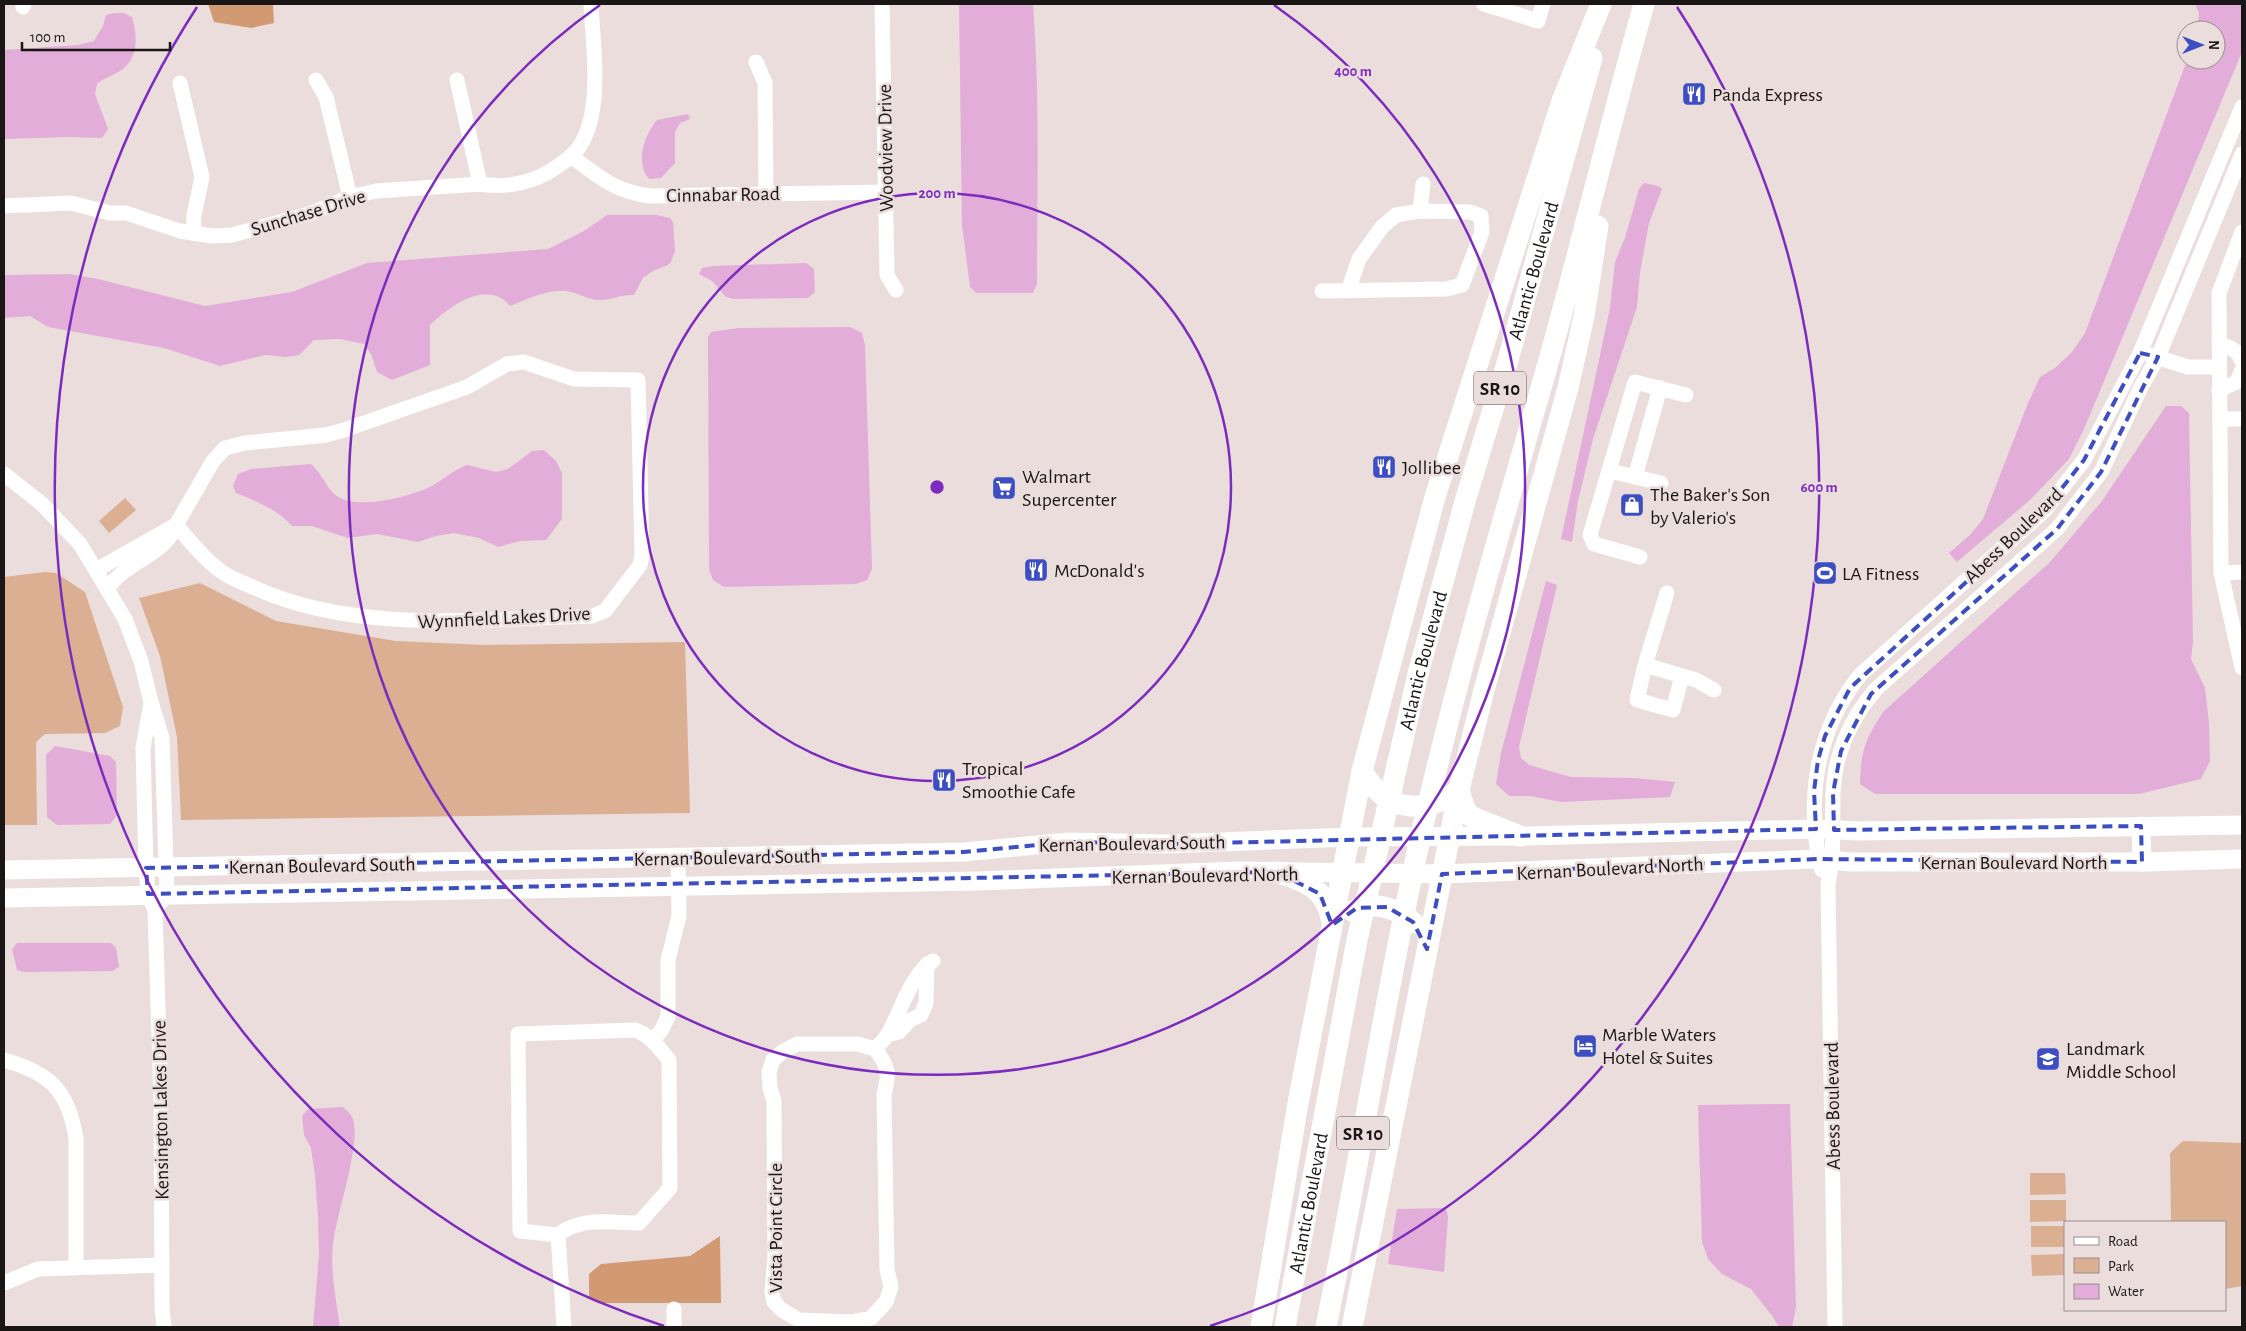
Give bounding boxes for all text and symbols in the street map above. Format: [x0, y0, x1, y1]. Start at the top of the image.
scale bar [22, 20, 170, 52]
north arrow [2176, 20, 2226, 70]
text: 100 m [30, 30, 65, 45]
text: N [2206, 40, 2220, 50]
text: 400 m [1334, 64, 1372, 79]
restaurant icon: Panda Express [1681, 81, 1707, 107]
street label: Woodview Drive [875, 84, 897, 212]
place label: Panda Express [1712, 85, 1823, 105]
street label: Cinnabar Road [666, 184, 780, 206]
street label: Sunchase Drive [249, 186, 368, 240]
text: 200 m [918, 186, 956, 201]
street label: Atlantic Boulevard [1505, 199, 1563, 342]
road number: SR 10 [1474, 372, 1526, 404]
restaurant icon: Jollibee [1371, 454, 1397, 480]
place label: Jollibee [1402, 458, 1461, 478]
place label: Walmart Supercenter [1022, 467, 1117, 510]
supermarket icon: Walmart Supercenter [991, 475, 1017, 501]
centre of rings [928, 478, 946, 496]
text: 600 m [1800, 480, 1838, 495]
street label: Abess Boulevard [1961, 484, 2067, 587]
place label: The Baker's Son by Valerio's [1650, 485, 1770, 528]
shop icon: The Baker's Son by Valerio's [1619, 492, 1645, 518]
restaurant icon: McDonald's [1023, 557, 1049, 583]
sports icon: LA Fitness [1812, 560, 1838, 586]
place label: McDonald's [1054, 561, 1145, 581]
place label: LA Fitness [1842, 564, 1919, 584]
street label: Atlantic Boulevard [1396, 589, 1451, 732]
street label: Wynnfield Lakes Drive [417, 603, 591, 633]
place label: Tropical Smoothie Cafe [962, 759, 1075, 802]
restaurant icon: Tropical Smoothie Cafe [931, 767, 957, 793]
street label: Kernan Boulevard South [1038, 832, 1226, 856]
street label: Kernan Boulevard South [633, 846, 821, 870]
street label: Kernan Boulevard North [1920, 853, 2108, 873]
street label: Kernan Boulevard South [228, 854, 416, 878]
street label: Kernan Boulevard North [1516, 854, 1704, 884]
street label: Kernan Boulevard North [1111, 864, 1299, 888]
street label: Kensington Lakes Drive [149, 1020, 173, 1200]
place label: Marble Waters Hotel & Suites [1602, 1025, 1716, 1068]
hotel icon: Marble Waters Hotel & Suites [1572, 1033, 1598, 1059]
place label: Landmark Middle School [2066, 1039, 2177, 1082]
street label: Abess Boulevard [1822, 1042, 1844, 1170]
school or university icon: Landmark Middle School [2035, 1046, 2061, 1072]
road number: SR 10 [1337, 1116, 1389, 1150]
street label: Atlantic Boulevard [1286, 1131, 1332, 1275]
street label: Vista Point Circle [766, 1163, 786, 1293]
legend [2064, 1221, 2226, 1311]
text: Road [2108, 1234, 2138, 1249]
text: Park [2108, 1259, 2134, 1274]
text: Water [2108, 1284, 2144, 1299]

